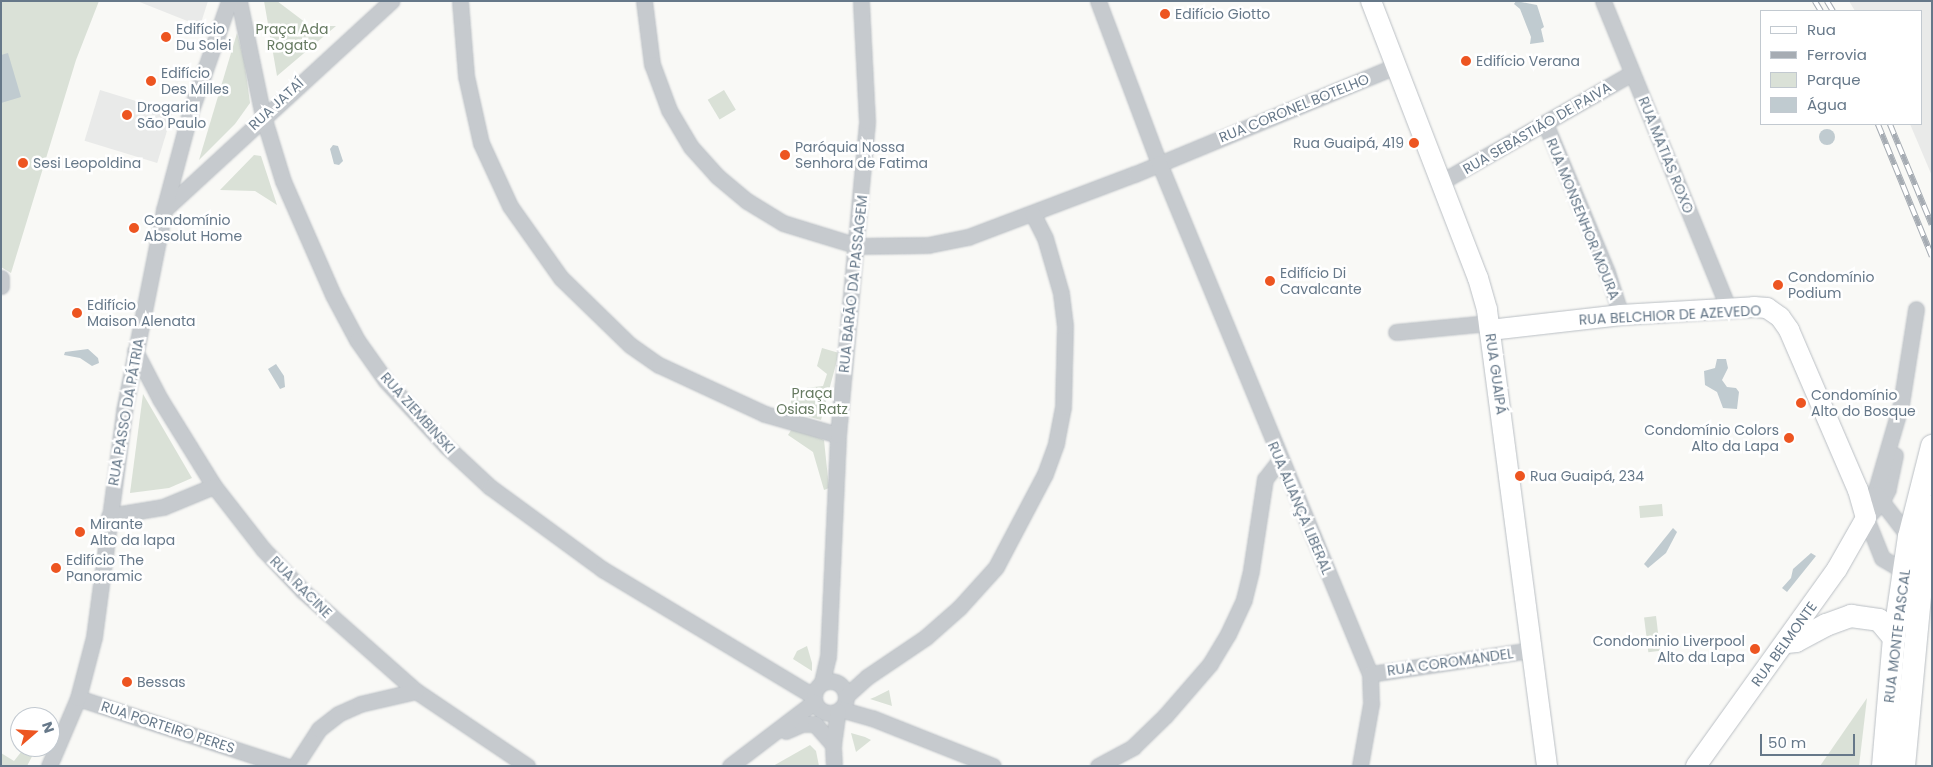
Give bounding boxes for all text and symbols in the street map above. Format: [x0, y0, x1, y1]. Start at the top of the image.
place label: Edifício Giotto [1175, 6, 1270, 22]
marker: Edifício Giotto [1159, 8, 1171, 20]
legend [1760, 10, 1923, 125]
text: Rua [1807, 19, 1836, 40]
place label: Edifício Du Solei [176, 21, 231, 54]
park label: Praça Ada Rogato [256, 21, 328, 54]
marker: Edifício Du Solei [160, 31, 172, 43]
text: Ferrovia [1807, 44, 1867, 65]
place label: Edifício Verana [1476, 53, 1580, 69]
marker: Edifício Verana [1460, 55, 1472, 67]
place label: Edifício Des Milles [161, 65, 229, 98]
text: Parque [1807, 69, 1860, 90]
street label: RUA CORONEL BOTELHO [1217, 70, 1371, 146]
marker: Edifício Des Milles [145, 75, 157, 87]
street label: RUA JATAÍ [245, 75, 307, 133]
street label: RUA SEBASTIÃO DE PAIVA [1460, 79, 1614, 177]
street label: RUA MATIAS ROXO [1635, 94, 1697, 216]
text: Água [1807, 94, 1847, 115]
place label: Drogaria São Paulo [137, 99, 206, 132]
marker: Drogaria São Paulo [121, 109, 133, 121]
place label: Rua Guaipá, 419 [1293, 135, 1404, 151]
street label: RUA MONSENHOR MOURA [1543, 136, 1623, 302]
marker: Rua Guaipá, 419 [1408, 137, 1420, 149]
place label: Paróquia Nossa Senhora de Fatima [795, 139, 928, 172]
marker: Paróquia Nossa Senhora de Fatima [779, 149, 791, 161]
place label: Sesi Leopoldina [33, 155, 141, 171]
marker: Sesi Leopoldina [17, 157, 29, 169]
street label: RUA BARÃO DA PASSAGEM [835, 194, 871, 374]
place label: Condomínio Absolut Home [144, 212, 242, 244]
marker: Condomínio Absolut Home [128, 222, 140, 234]
place label: Edifício Di Cavalcante [1280, 265, 1362, 298]
place label: Condomínio Podium [1788, 269, 1874, 302]
marker: Edifício Di Cavalcante [1264, 275, 1276, 287]
marker: Condomínio Podium [1772, 279, 1784, 291]
place label: Edifício Maison Alenata [87, 297, 195, 330]
street label: RUA BELCHIOR DE AZEVEDO [1578, 302, 1762, 328]
marker: Edifício Maison Alenata [71, 307, 83, 319]
street label: RUA GUAIPÁ [1482, 332, 1510, 416]
street label: RUA PASSO DA PÁTRIA [105, 337, 147, 487]
street label: RUA ZIEMBINSKI [377, 369, 459, 457]
park label: Praça Osias Ratz [776, 385, 848, 418]
place label: Condomínio Alto do Bosque [1811, 387, 1916, 420]
marker: Condomínio Alto do Bosque [1795, 397, 1807, 409]
place label: Condomínio Colors Alto da Lapa [1644, 422, 1779, 454]
marker: Condomínio Colors Alto da Lapa [1783, 432, 1795, 444]
street label: RUA ALIANÇA LIBERAL [1264, 439, 1336, 577]
place label: Rua Guaipá, 234 [1530, 468, 1644, 484]
marker: Rua Guaipá, 234 [1514, 470, 1526, 482]
place label: Mirante Alto da lapa [90, 516, 175, 548]
marker: Mirante Alto da lapa [74, 526, 86, 538]
place label: Edifício The Panoramic [66, 552, 144, 584]
street label: RUA RACINE [267, 553, 335, 621]
marker: Edifício The Panoramic [50, 562, 62, 574]
street label: RUA MONTE PASCAL [1880, 568, 1914, 704]
street label: RUA BELMONTE [1748, 598, 1820, 690]
place label: Condominio Liverpool Alto da Lapa [1593, 633, 1745, 666]
marker: Condominio Liverpool Alto da Lapa [1749, 643, 1761, 655]
street label: RUA COROMANDEL [1386, 645, 1514, 679]
place label: Bessas [137, 674, 186, 690]
marker: Bessas [121, 676, 133, 688]
street label: RUA PORTEIRO PERES [99, 697, 237, 757]
north arrow [10, 707, 60, 757]
text: N [37, 719, 59, 736]
scale bar [1763, 724, 1858, 756]
text: 50 m [1768, 732, 1806, 753]

